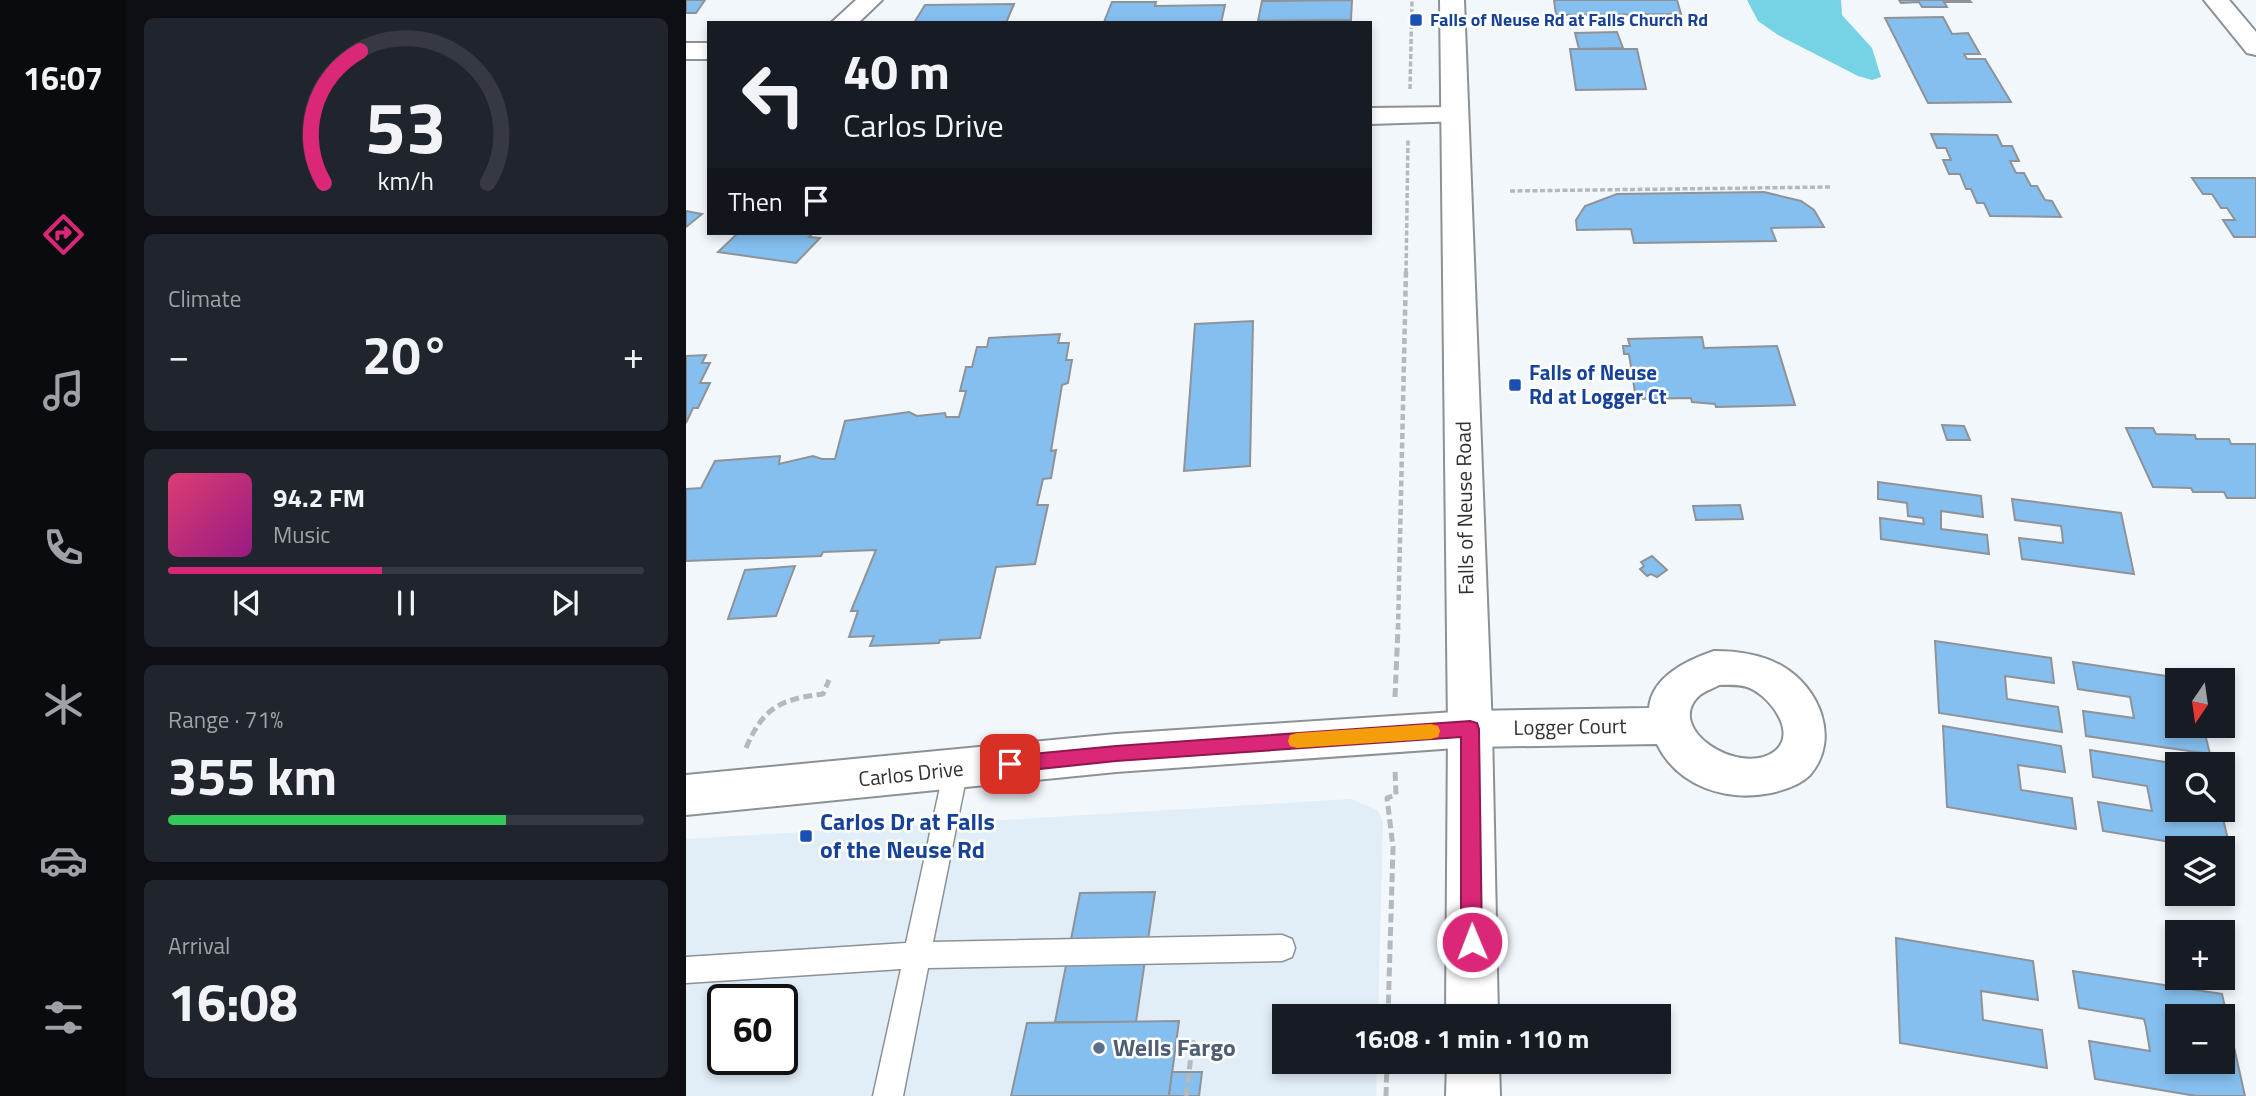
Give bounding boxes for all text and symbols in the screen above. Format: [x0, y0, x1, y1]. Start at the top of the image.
place label: Falls of Neuse Rd at Falls Church Rd [1430, 6, 1708, 33]
marker: Falls of Neuse Rd at Falls Church Rd [1408, 12, 1424, 28]
text: 40 m [843, 33, 950, 108]
icon: left [728, 49, 819, 140]
text: 16:07 [23, 54, 103, 102]
text: 53 [365, 71, 447, 181]
text: Carlos Drive [843, 101, 1004, 149]
text: km/h [378, 162, 434, 200]
text: Then [728, 182, 783, 221]
icon: arrive [797, 182, 835, 220]
icon: directions [39, 210, 88, 259]
text: Climate [168, 281, 241, 316]
text: 20° [362, 315, 450, 394]
text: − [168, 326, 189, 384]
text: + [623, 326, 644, 384]
place label: Falls of Neuse Rd at Logger Ct [1529, 356, 1667, 412]
icon: music [39, 366, 88, 415]
marker: Falls of Neuse Rd at Logger Ct [1507, 377, 1523, 393]
street label: Falls of Neuse Road [1446, 421, 1482, 595]
text: 94.2 FM [273, 478, 365, 517]
text: Music [273, 517, 330, 552]
icon: phone [39, 523, 88, 572]
icon: previous [228, 584, 266, 622]
icon: pause [387, 584, 425, 622]
icon: next [546, 584, 584, 622]
north arrow [2165, 668, 2235, 738]
map controls [2165, 668, 2235, 1074]
icon: climate [39, 680, 88, 729]
text: Range · 71% [168, 702, 283, 737]
street label: Logger Court [1513, 709, 1627, 743]
pin [980, 734, 1040, 794]
text: 355 km [168, 736, 337, 815]
icon: arrive [991, 745, 1029, 783]
street label: Carlos Drive [857, 752, 965, 794]
button: search [2165, 752, 2235, 822]
place label: Carlos Dr at Falls of the Neuse Rd [820, 803, 995, 867]
marker: Carlos Dr at Falls of the Neuse Rd [798, 828, 814, 844]
icon: car [39, 836, 88, 885]
button: layers [2165, 836, 2235, 906]
position arrow [1435, 905, 1509, 979]
button: + [2165, 920, 2235, 990]
text: Arrival [168, 928, 230, 963]
text: 16:08 [168, 962, 298, 1041]
speed limit sign: 60 [707, 984, 798, 1075]
icon: filters [39, 993, 88, 1042]
button: − [2165, 1004, 2235, 1074]
text: 16:08 · 1 min · 110 m [1354, 1019, 1589, 1058]
place label: Wells Fargo [1113, 1029, 1236, 1065]
marker: Wells Fargo [1091, 1040, 1107, 1056]

